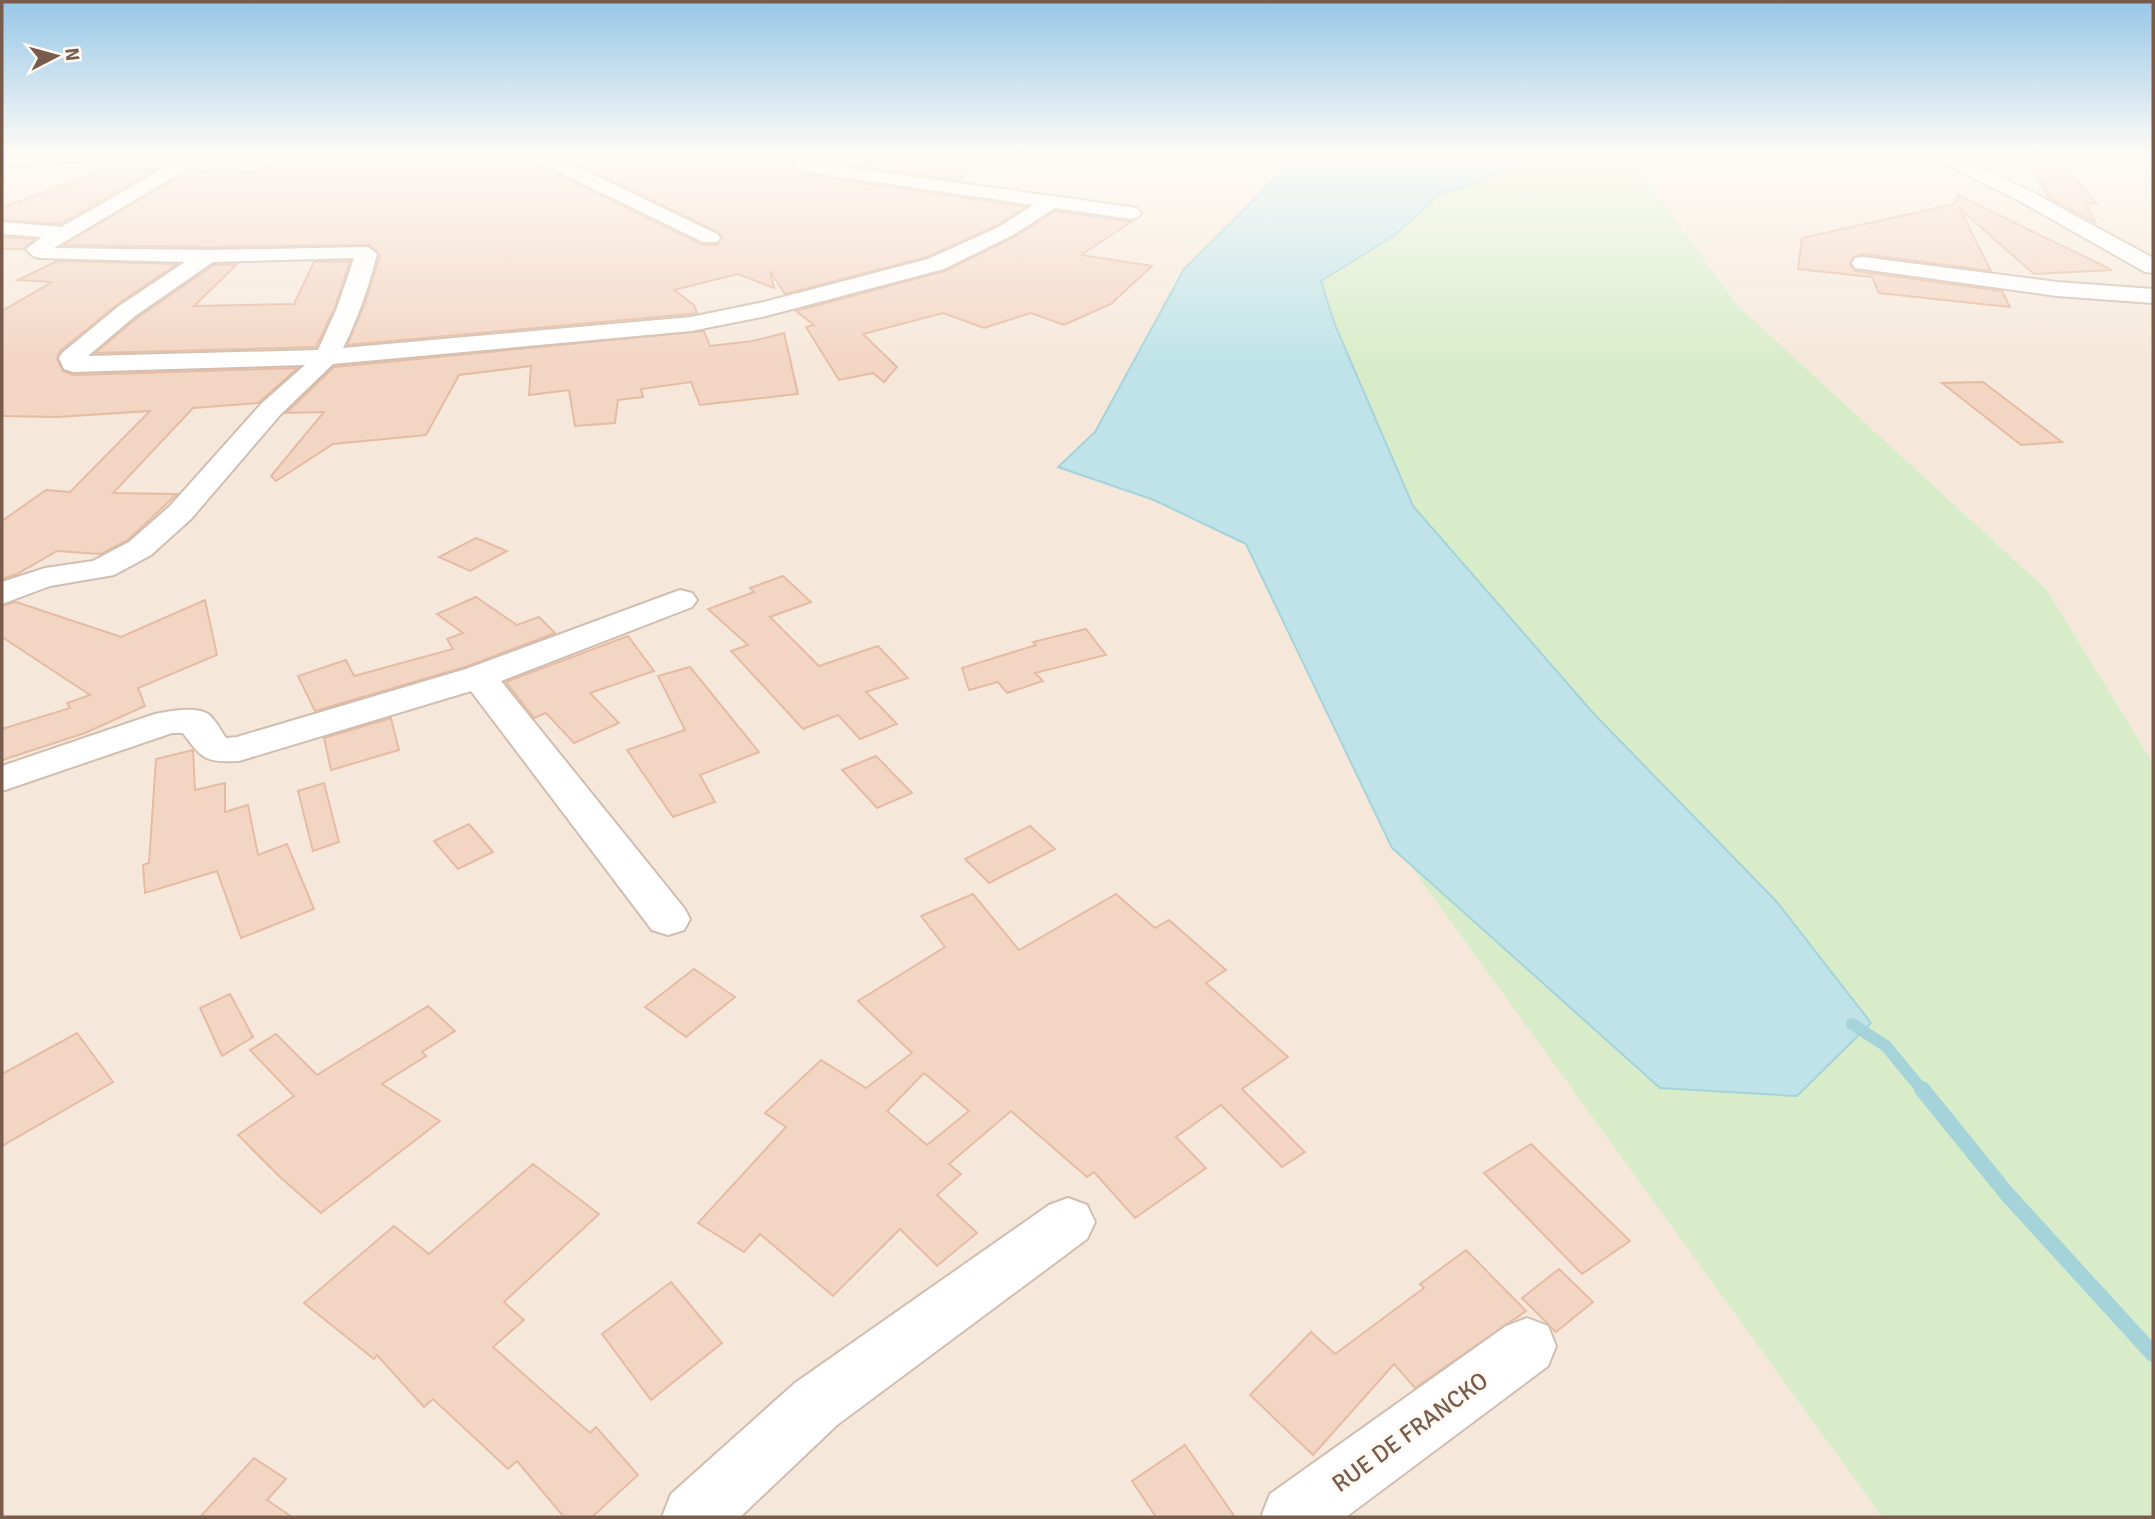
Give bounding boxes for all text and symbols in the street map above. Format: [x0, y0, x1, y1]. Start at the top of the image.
north arrow [21, 21, 91, 91]
text: N [59, 47, 85, 62]
street label: RUE DE FRANCKO [1326, 1365, 1494, 1499]

